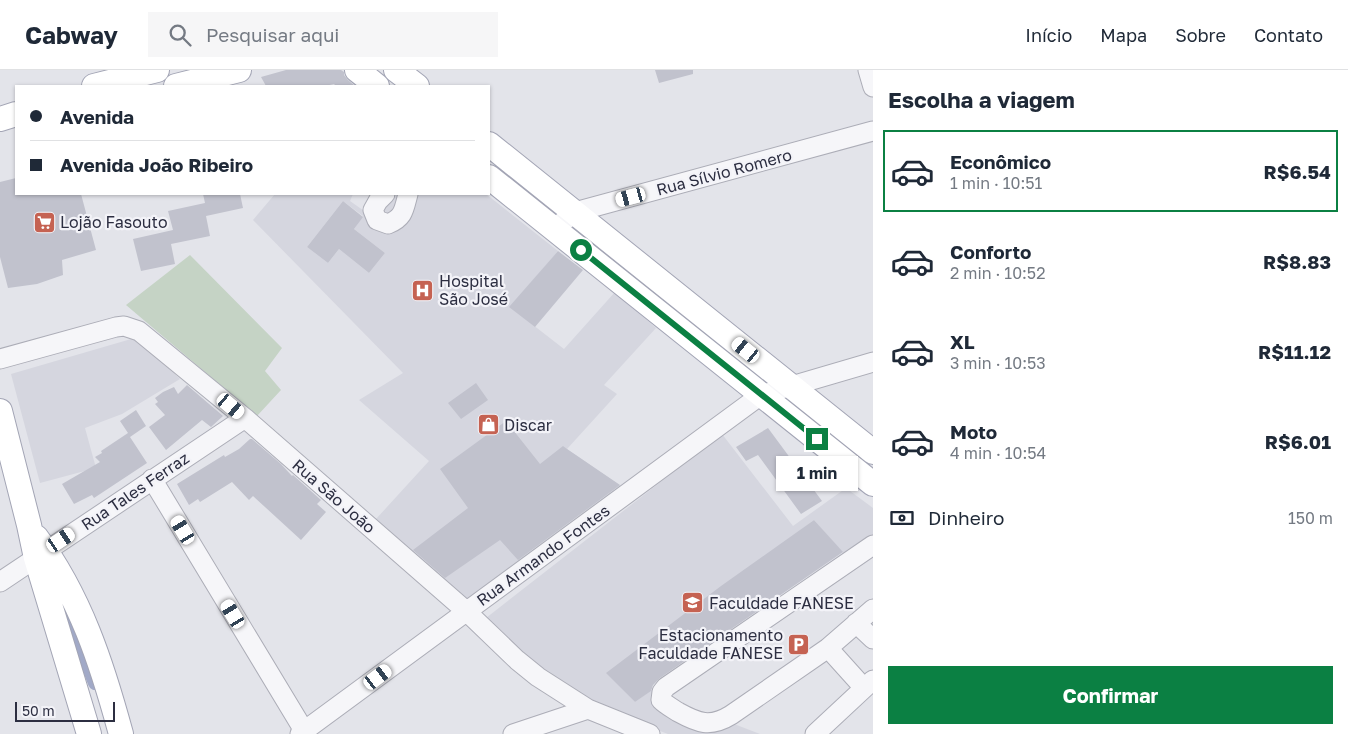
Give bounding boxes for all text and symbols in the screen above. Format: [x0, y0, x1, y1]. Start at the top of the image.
search box [148, 12, 498, 57]
text: Cabway [25, 20, 118, 49]
icon: search [166, 21, 194, 49]
text: Pesquisar aqui [206, 23, 339, 46]
text: Início [1025, 24, 1072, 46]
text: Mapa [1100, 24, 1147, 46]
text: Sobre [1175, 24, 1226, 46]
text: Contato [1254, 24, 1323, 46]
text: Escolha a viagem [888, 86, 1075, 113]
text: Avenida [60, 105, 134, 128]
street label: Rua Sílvio Romero [654, 144, 794, 200]
icon: car [890, 149, 935, 194]
text: Econômico [950, 150, 1051, 173]
text: Avenida João Ribeiro [60, 153, 253, 176]
text: R$6.54 [1263, 160, 1331, 183]
text: 1 min · 10:51 [950, 173, 1042, 193]
car [614, 186, 647, 208]
supermarket icon: Lojão Fasouto [32, 210, 56, 234]
place label: Lojão Fasouto [60, 212, 168, 232]
route start [570, 239, 592, 261]
icon: car [890, 239, 935, 284]
text: Conforto [950, 240, 1031, 263]
text: R$8.83 [1263, 250, 1331, 273]
text: 2 min · 10:52 [950, 263, 1045, 283]
place label: Hospital São José [439, 271, 508, 309]
hospital icon: Hospital São José [411, 278, 435, 302]
icon: car [890, 329, 935, 374]
text: XL [950, 330, 975, 353]
car [729, 335, 762, 365]
text: R$11.12 [1258, 340, 1331, 363]
text: 3 min · 10:53 [950, 353, 1046, 373]
car [214, 391, 247, 421]
shop icon: Discar [476, 413, 500, 437]
place label: Discar [504, 415, 552, 435]
icon: car [890, 419, 935, 464]
text: Moto [950, 420, 997, 443]
route end [806, 428, 828, 450]
text: R$6.01 [1265, 430, 1331, 453]
text: 4 min · 10:54 [950, 443, 1046, 463]
street label: Rua Tales Ferraz [77, 448, 193, 534]
street label: Rua São João [288, 455, 380, 537]
callout: 1 min [776, 456, 858, 492]
text: 1 min [797, 463, 837, 483]
street label: Rua Armando Fontes [473, 500, 613, 610]
icon: cash [888, 504, 916, 532]
text: Dinheiro [928, 506, 1005, 529]
text: 150 m [1288, 508, 1333, 528]
car [168, 513, 197, 547]
car [44, 525, 77, 555]
school or university icon: Faculdade FANESE [681, 591, 705, 615]
place label: Faculdade FANESE [709, 593, 854, 613]
car [218, 597, 247, 631]
place label: Estacionamento Faculdade FANESE [638, 625, 783, 663]
parking icon: Estacionamento Faculdade FANESE [787, 632, 811, 656]
car [361, 662, 394, 692]
button: Confirmar [888, 666, 1333, 724]
scale bar [15, 699, 115, 722]
text: 50 m [22, 702, 55, 719]

